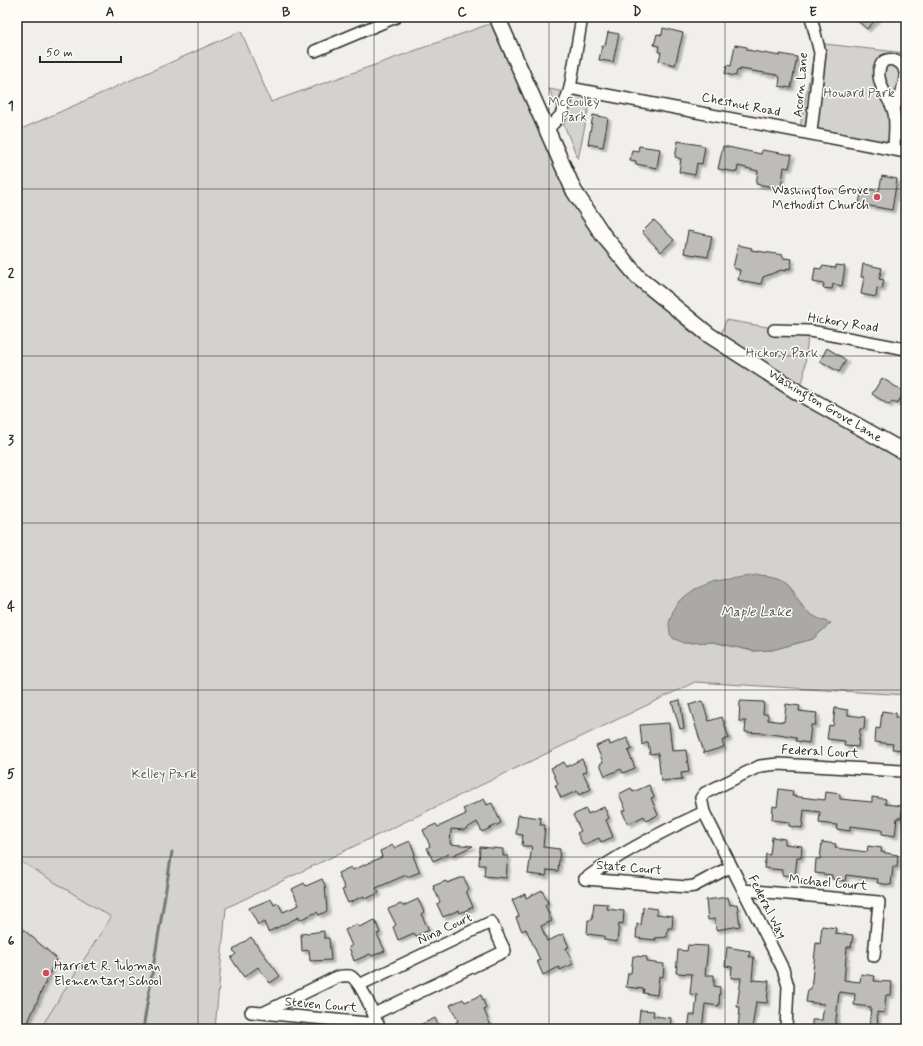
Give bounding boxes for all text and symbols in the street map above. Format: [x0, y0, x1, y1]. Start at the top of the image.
text: A [106, 4, 114, 21]
text: B [282, 4, 291, 21]
text: C [457, 4, 467, 21]
text: D [633, 4, 642, 21]
text: E [809, 4, 817, 21]
scale bar [40, 38, 121, 64]
text: 50 m [46, 45, 73, 61]
street label: Acorn Lane [790, 52, 812, 118]
park label: Howard Park [824, 85, 895, 102]
street label: Chestnut Road [700, 89, 782, 121]
park label: McCouley Park [548, 94, 600, 126]
text: 1 [8, 98, 14, 115]
place label: Washington Grove Methodist Church [772, 182, 869, 214]
marker: Washington Grove Methodist Church [872, 192, 882, 202]
text: 2 [8, 265, 15, 282]
street label: Hickory Road [806, 309, 880, 337]
park label: Hickory Park [746, 345, 819, 362]
street label: Washington Grove Lane [764, 365, 885, 448]
text: 3 [8, 432, 14, 449]
text: 4 [7, 599, 15, 616]
water label: Maple Lake [721, 603, 792, 621]
street label: Federal Court [781, 741, 860, 763]
text: 5 [7, 766, 15, 783]
park label: Kelley Park [131, 766, 197, 783]
street label: State Court [596, 857, 662, 879]
street label: Michael Court [788, 871, 868, 895]
street label: Federal Way [744, 872, 790, 942]
street label: Nina Court [415, 909, 475, 949]
text: 6 [8, 933, 15, 950]
place label: Harriet R. Tubman Elementary School [54, 958, 162, 990]
marker: Harriet R. Tubman Elementary School [41, 968, 51, 978]
street label: Steven Court [284, 993, 358, 1017]

